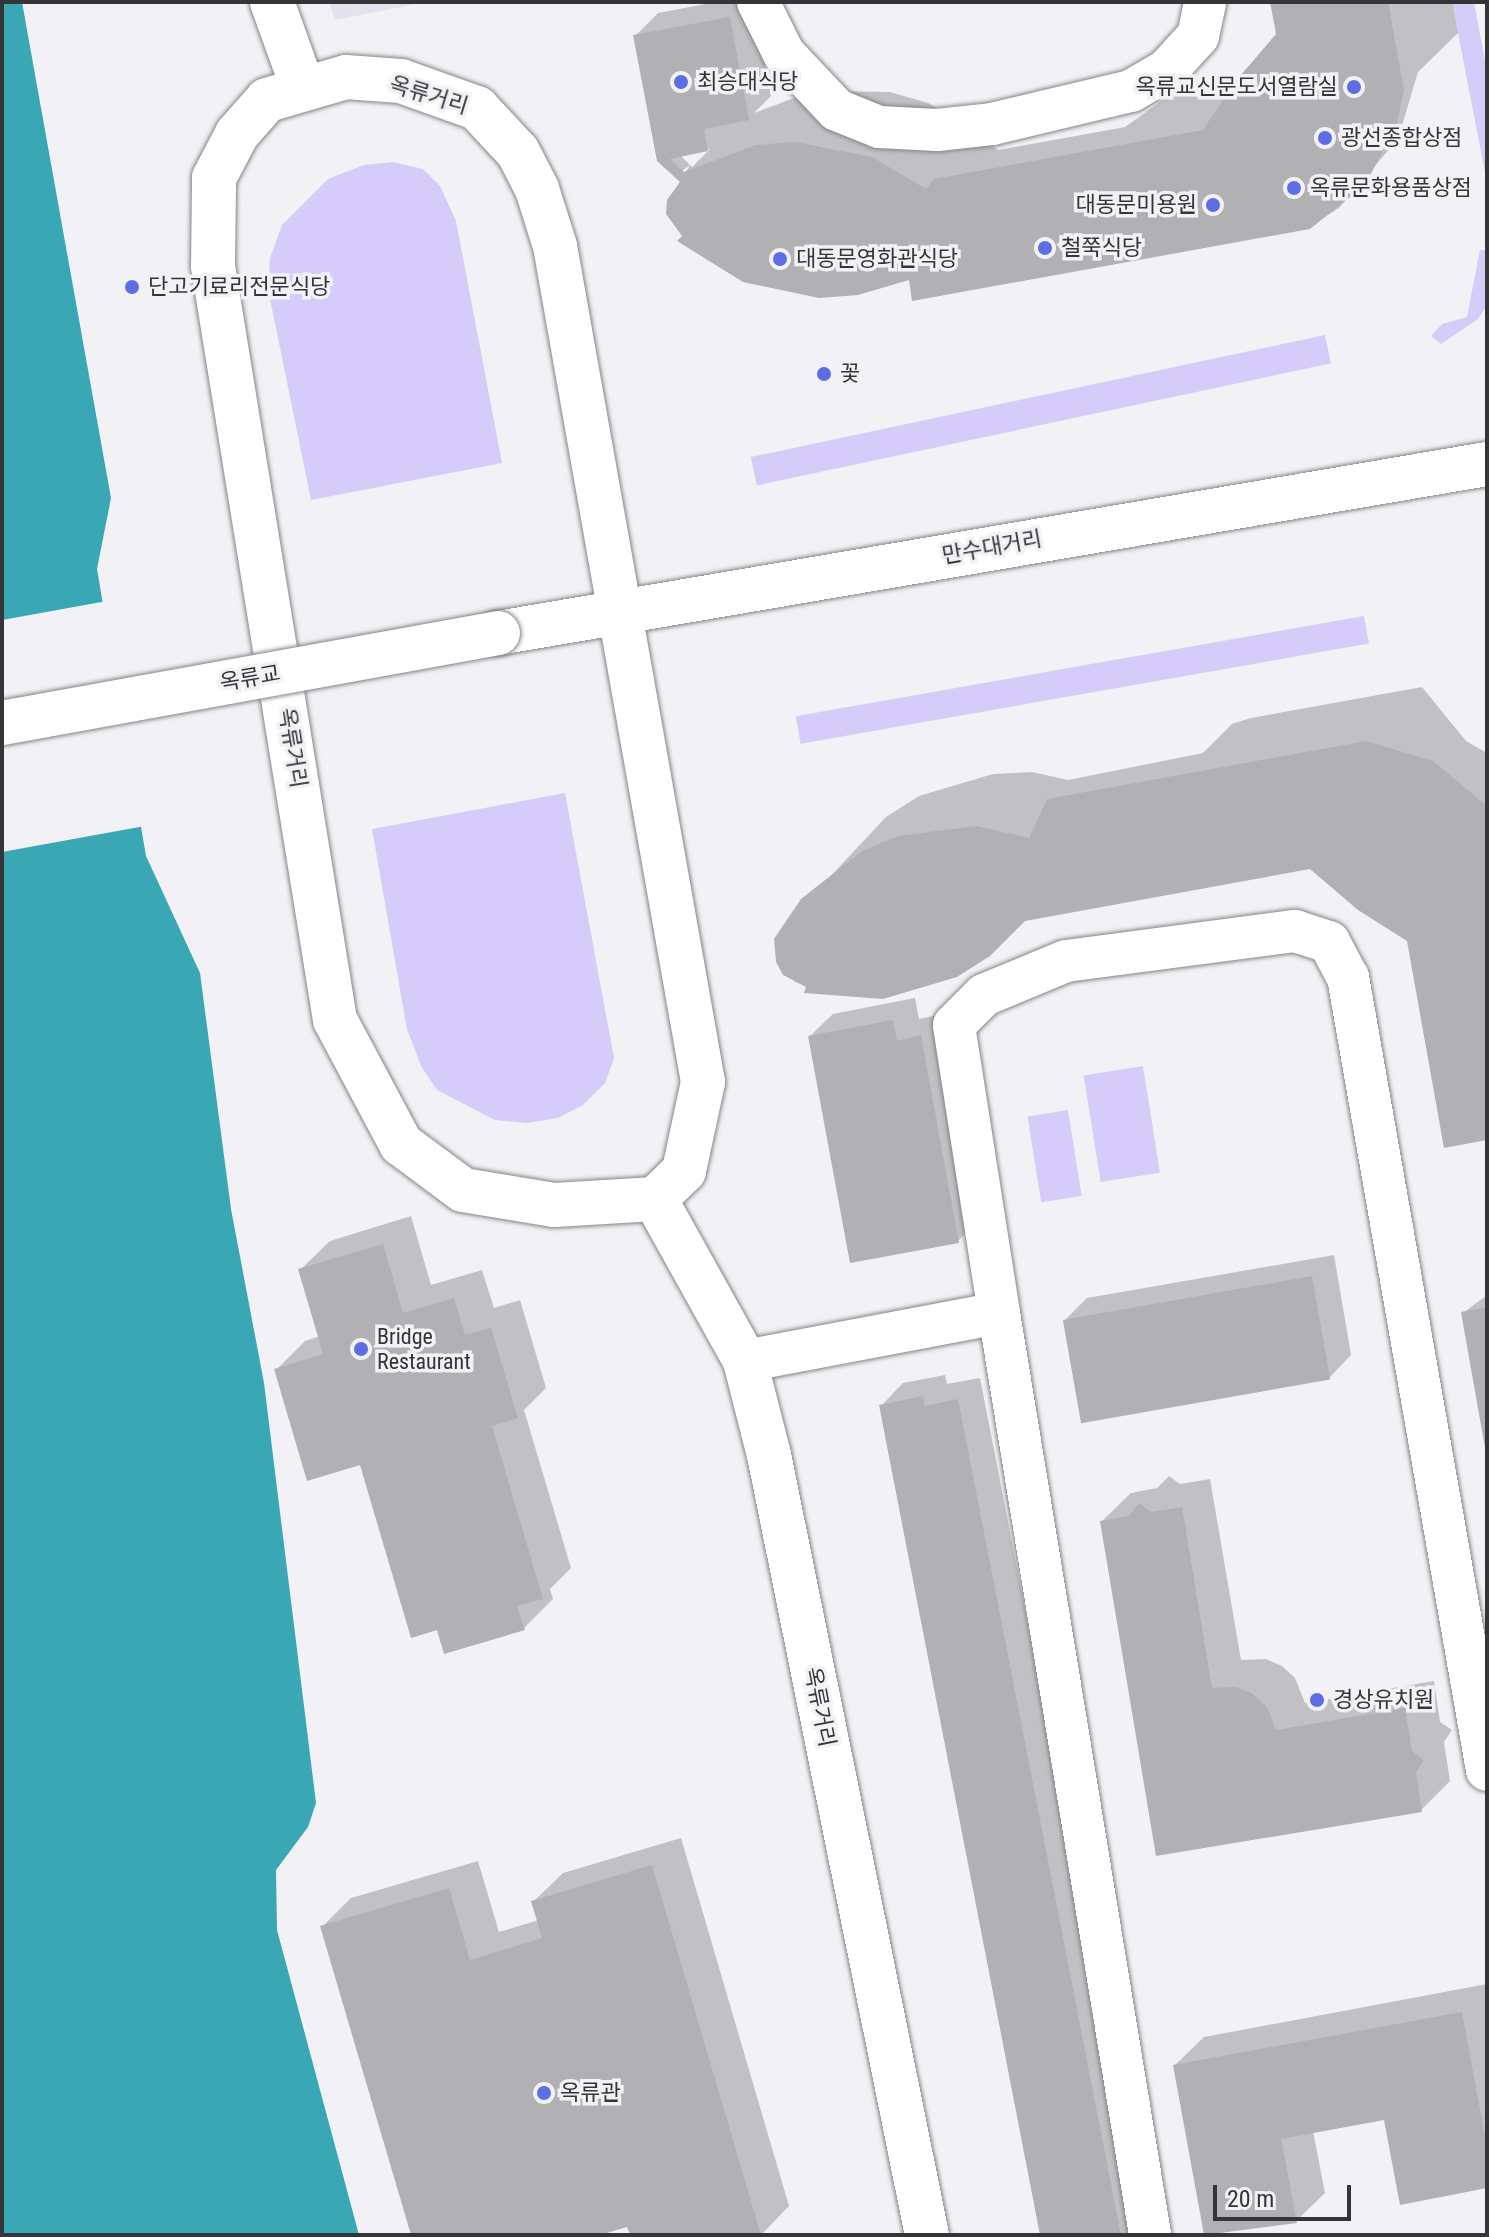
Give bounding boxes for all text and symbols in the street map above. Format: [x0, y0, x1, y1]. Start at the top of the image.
place label: 최승대식당 [697, 69, 798, 95]
street label: 옥류거리 [386, 71, 472, 119]
marker: 최승대식당 [672, 73, 690, 91]
place label: 옥류교신문도서열람실 [1136, 74, 1338, 100]
marker: 옥류교신문도서열람실 [1345, 78, 1363, 96]
place label: 광선종합상점 [1341, 125, 1462, 151]
marker: 광선종합상점 [1316, 129, 1334, 147]
place label: 옥류문화용품상점 [1310, 175, 1472, 201]
marker: 옥류문화용품상점 [1285, 179, 1303, 197]
place label: 대동문미용원 [1076, 192, 1197, 218]
marker: 대동문미용원 [1204, 196, 1222, 214]
place label: 철쭉식당 [1061, 235, 1142, 261]
marker: 철쭉식당 [1036, 239, 1054, 257]
place label: 대동문영화관식당 [796, 246, 958, 272]
marker: 대동문영화관식당 [771, 250, 789, 268]
place label: 단고기료리전문식당 [148, 274, 330, 300]
marker: 단고기료리전문식당 [123, 278, 141, 296]
place label: 꽃 [840, 361, 860, 387]
marker: 꽃 [815, 365, 833, 383]
street label: 만수대거리 [940, 525, 1044, 569]
street label: 옥류교 [218, 660, 282, 696]
street label: 옥류거리 [274, 706, 312, 790]
place label: Bridge Restaurant [377, 1323, 471, 1374]
marker: Bridge Restaurant [352, 1340, 370, 1358]
street label: 옥류거리 [799, 1665, 841, 1749]
place label: 경상유치원 [1333, 1687, 1434, 1713]
marker: 경상유치원 [1308, 1691, 1326, 1709]
place label: 옥류관 [560, 2080, 621, 2106]
marker: 옥류관 [535, 2084, 553, 2102]
scale bar [1217, 2169, 1355, 2219]
text: 20 m [1227, 2185, 1274, 2213]

